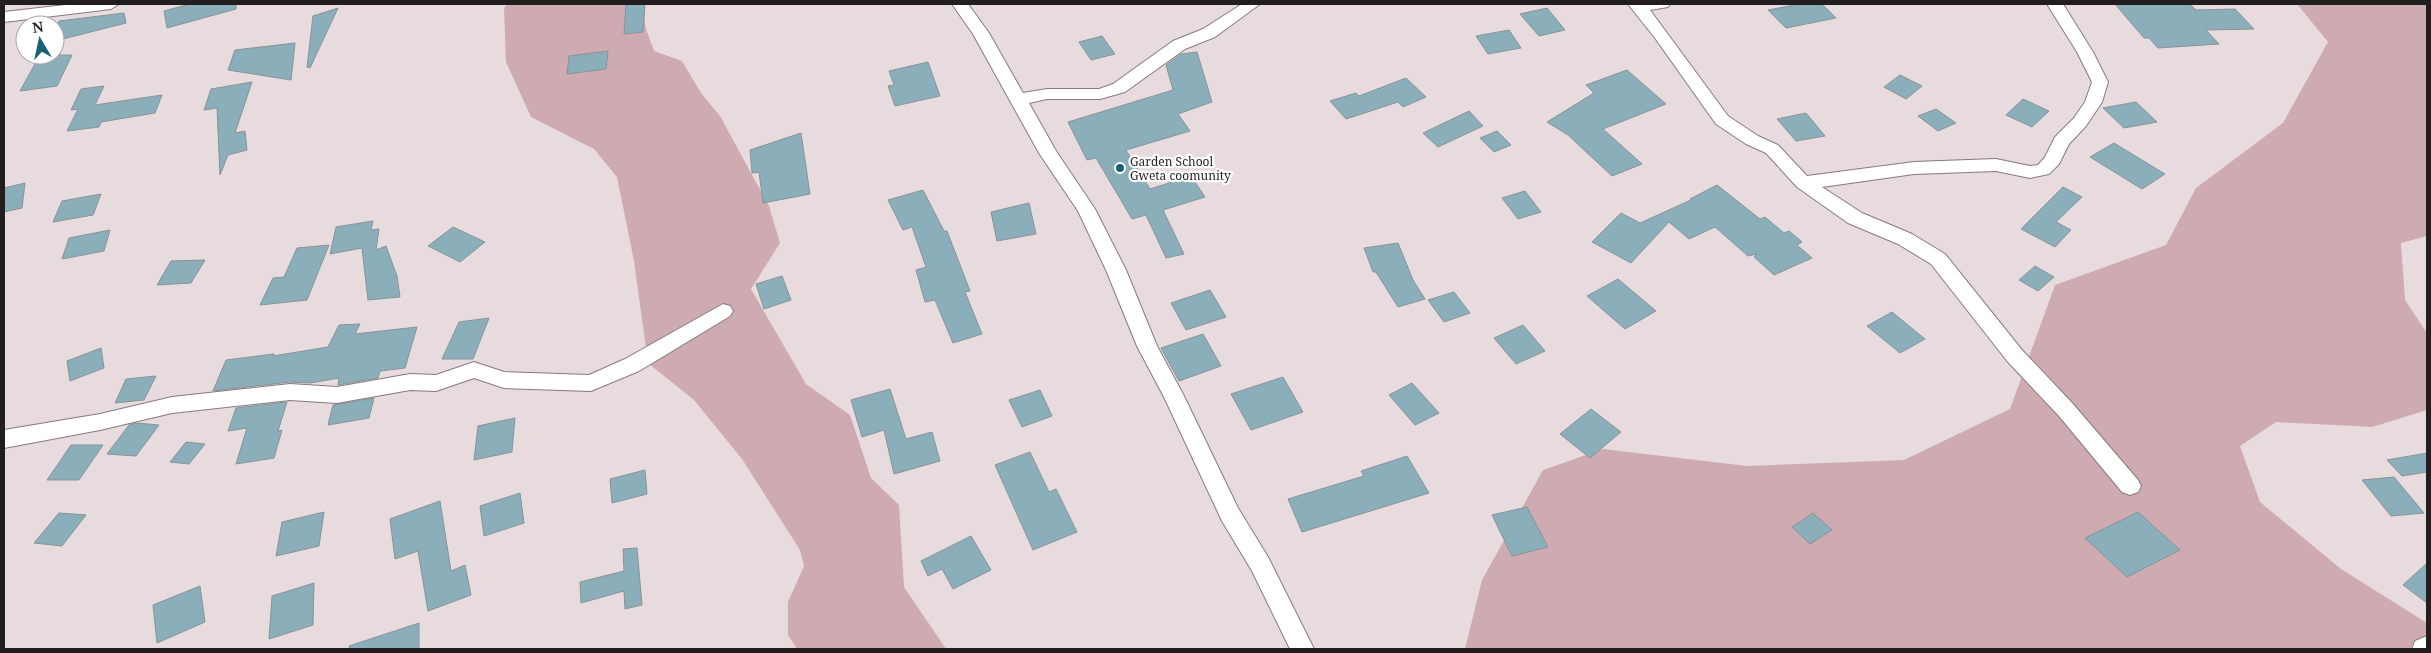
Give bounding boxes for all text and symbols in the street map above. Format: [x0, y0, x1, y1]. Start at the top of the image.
north arrow [15, 15, 65, 65]
text: N [31, 16, 45, 37]
place label: Garden School Gweta coomunity [1130, 153, 1231, 184]
marker: Garden School Gweta coomunity [1114, 162, 1126, 174]

